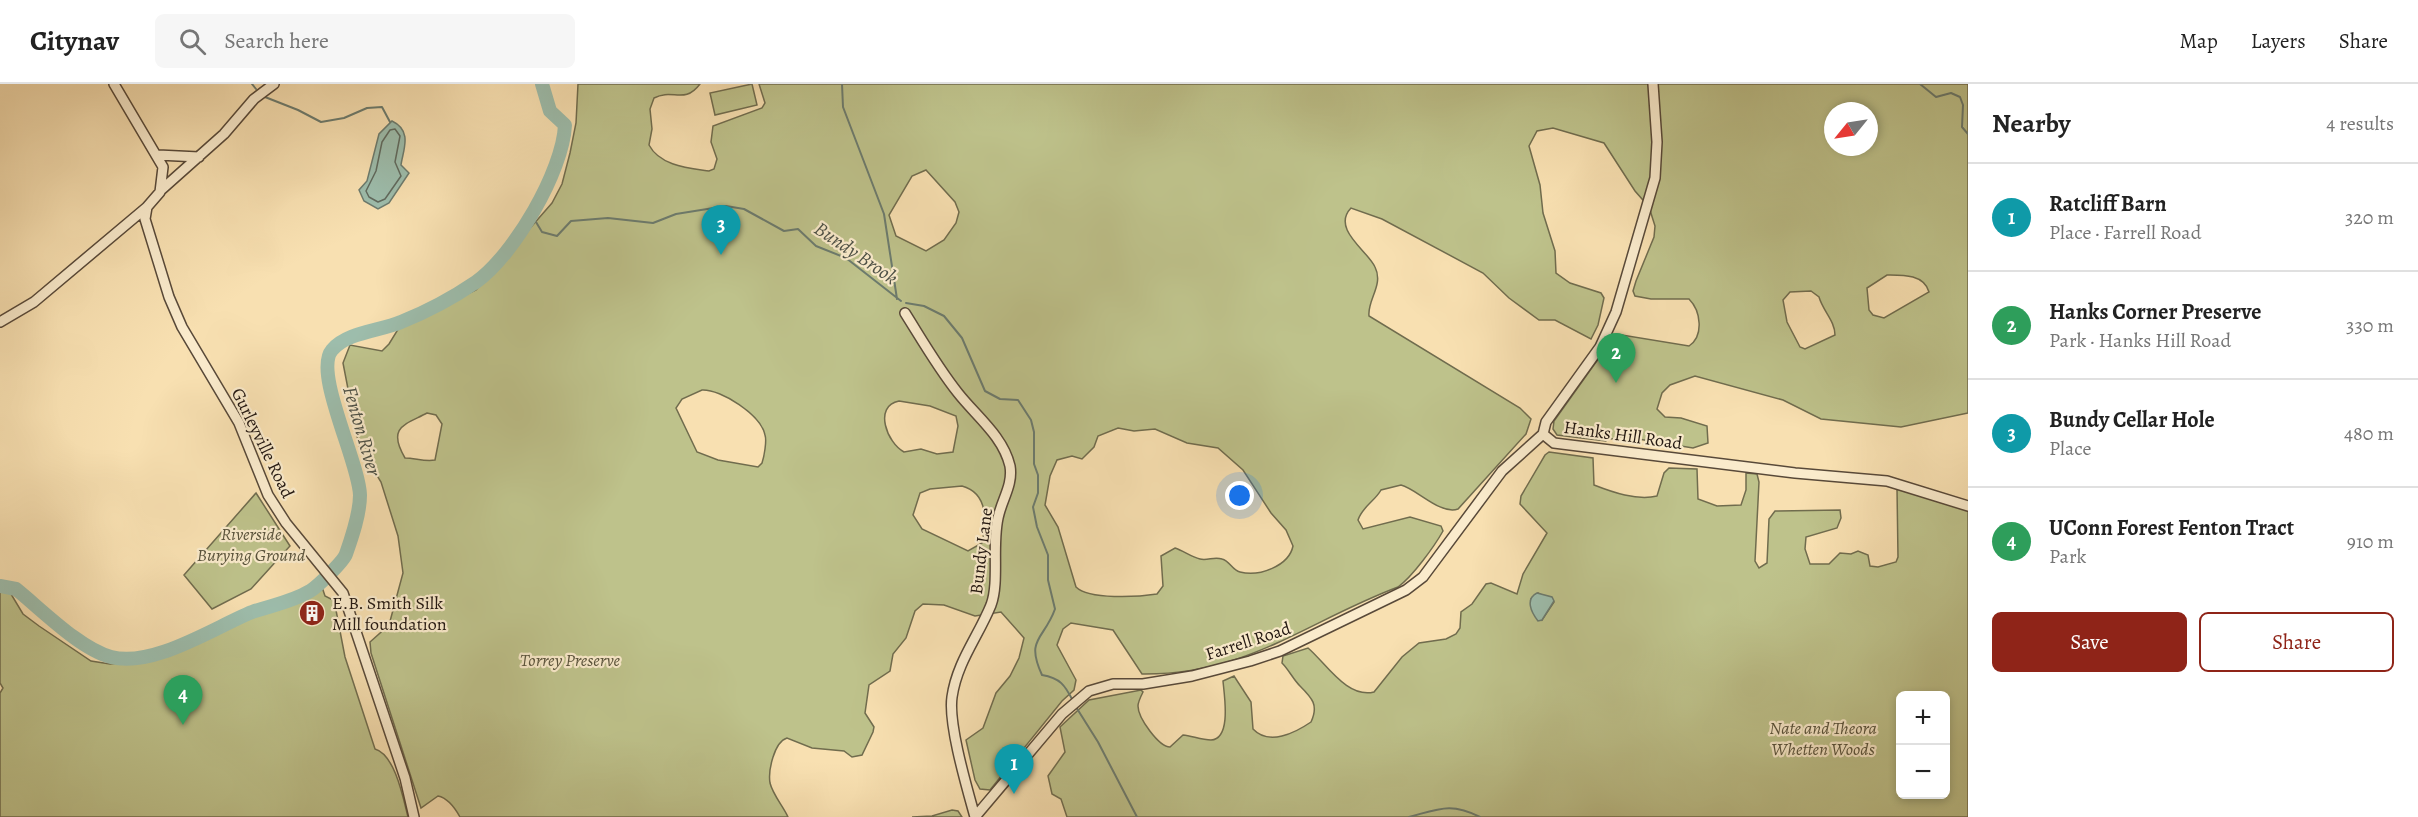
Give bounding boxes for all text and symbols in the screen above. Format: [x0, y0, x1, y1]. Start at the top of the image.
search box [155, 14, 575, 68]
text: Citynav [30, 22, 119, 60]
icon: search [176, 25, 209, 58]
text: Search here [224, 26, 329, 56]
text: Map [2179, 27, 2218, 55]
text: Layers [2251, 27, 2306, 55]
text: Share [2339, 27, 2388, 55]
north arrow [1824, 102, 1878, 156]
text: Nearby [1992, 106, 2071, 141]
text: 4 results [2326, 110, 2394, 137]
text: Ratcliff Barn [2049, 189, 2167, 219]
text: 1 [2008, 204, 2015, 231]
text: 320 m [2345, 204, 2394, 231]
pin: 3 [702, 206, 740, 255]
water label: Bundy Brook [809, 215, 903, 291]
text: Place · Farrell Road [2049, 219, 2201, 246]
text: Hanks Corner Preserve [2049, 297, 2262, 327]
text: 2 [2007, 312, 2016, 339]
text: 330 m [2346, 312, 2394, 339]
text: Park · Hanks Hill Road [2049, 327, 2231, 354]
pin: 2 [1596, 334, 1636, 383]
water label: Fenton River [336, 383, 388, 480]
street label: Gurleyville Road [226, 384, 300, 502]
text: Bundy Cellar Hole [2049, 405, 2215, 435]
street label: Hanks Hill Road [1562, 415, 1684, 455]
text: 3 [2007, 420, 2016, 447]
text: 480 m [2344, 420, 2394, 447]
text: Place [2049, 435, 2091, 462]
your location [1225, 481, 1254, 510]
street label: Bundy Lane [964, 506, 998, 596]
text: UConn Forest Fenton Tract [2049, 513, 2294, 543]
park label: Riverside Burying Ground [197, 522, 306, 567]
text: 4 [2007, 528, 2016, 555]
text: 910 m [2347, 528, 2394, 555]
text: Park [2049, 543, 2087, 570]
place label: E.B. Smith Silk Mill foundation [332, 591, 447, 636]
building icon: E.B. Smith Silk Mill foundation [297, 598, 327, 628]
button: Save [1992, 612, 2187, 672]
button: Share [2199, 612, 2394, 672]
street label: Farrell Road [1202, 616, 1294, 666]
park label: Torrey Preserve [520, 648, 621, 672]
pin: 4 [164, 676, 202, 725]
map controls [1896, 691, 1950, 799]
button: + [1896, 691, 1950, 745]
park label: Nate and Theora Whetten Woods [1769, 716, 1877, 761]
pin: 1 [994, 744, 1034, 794]
button: − [1896, 745, 1950, 799]

